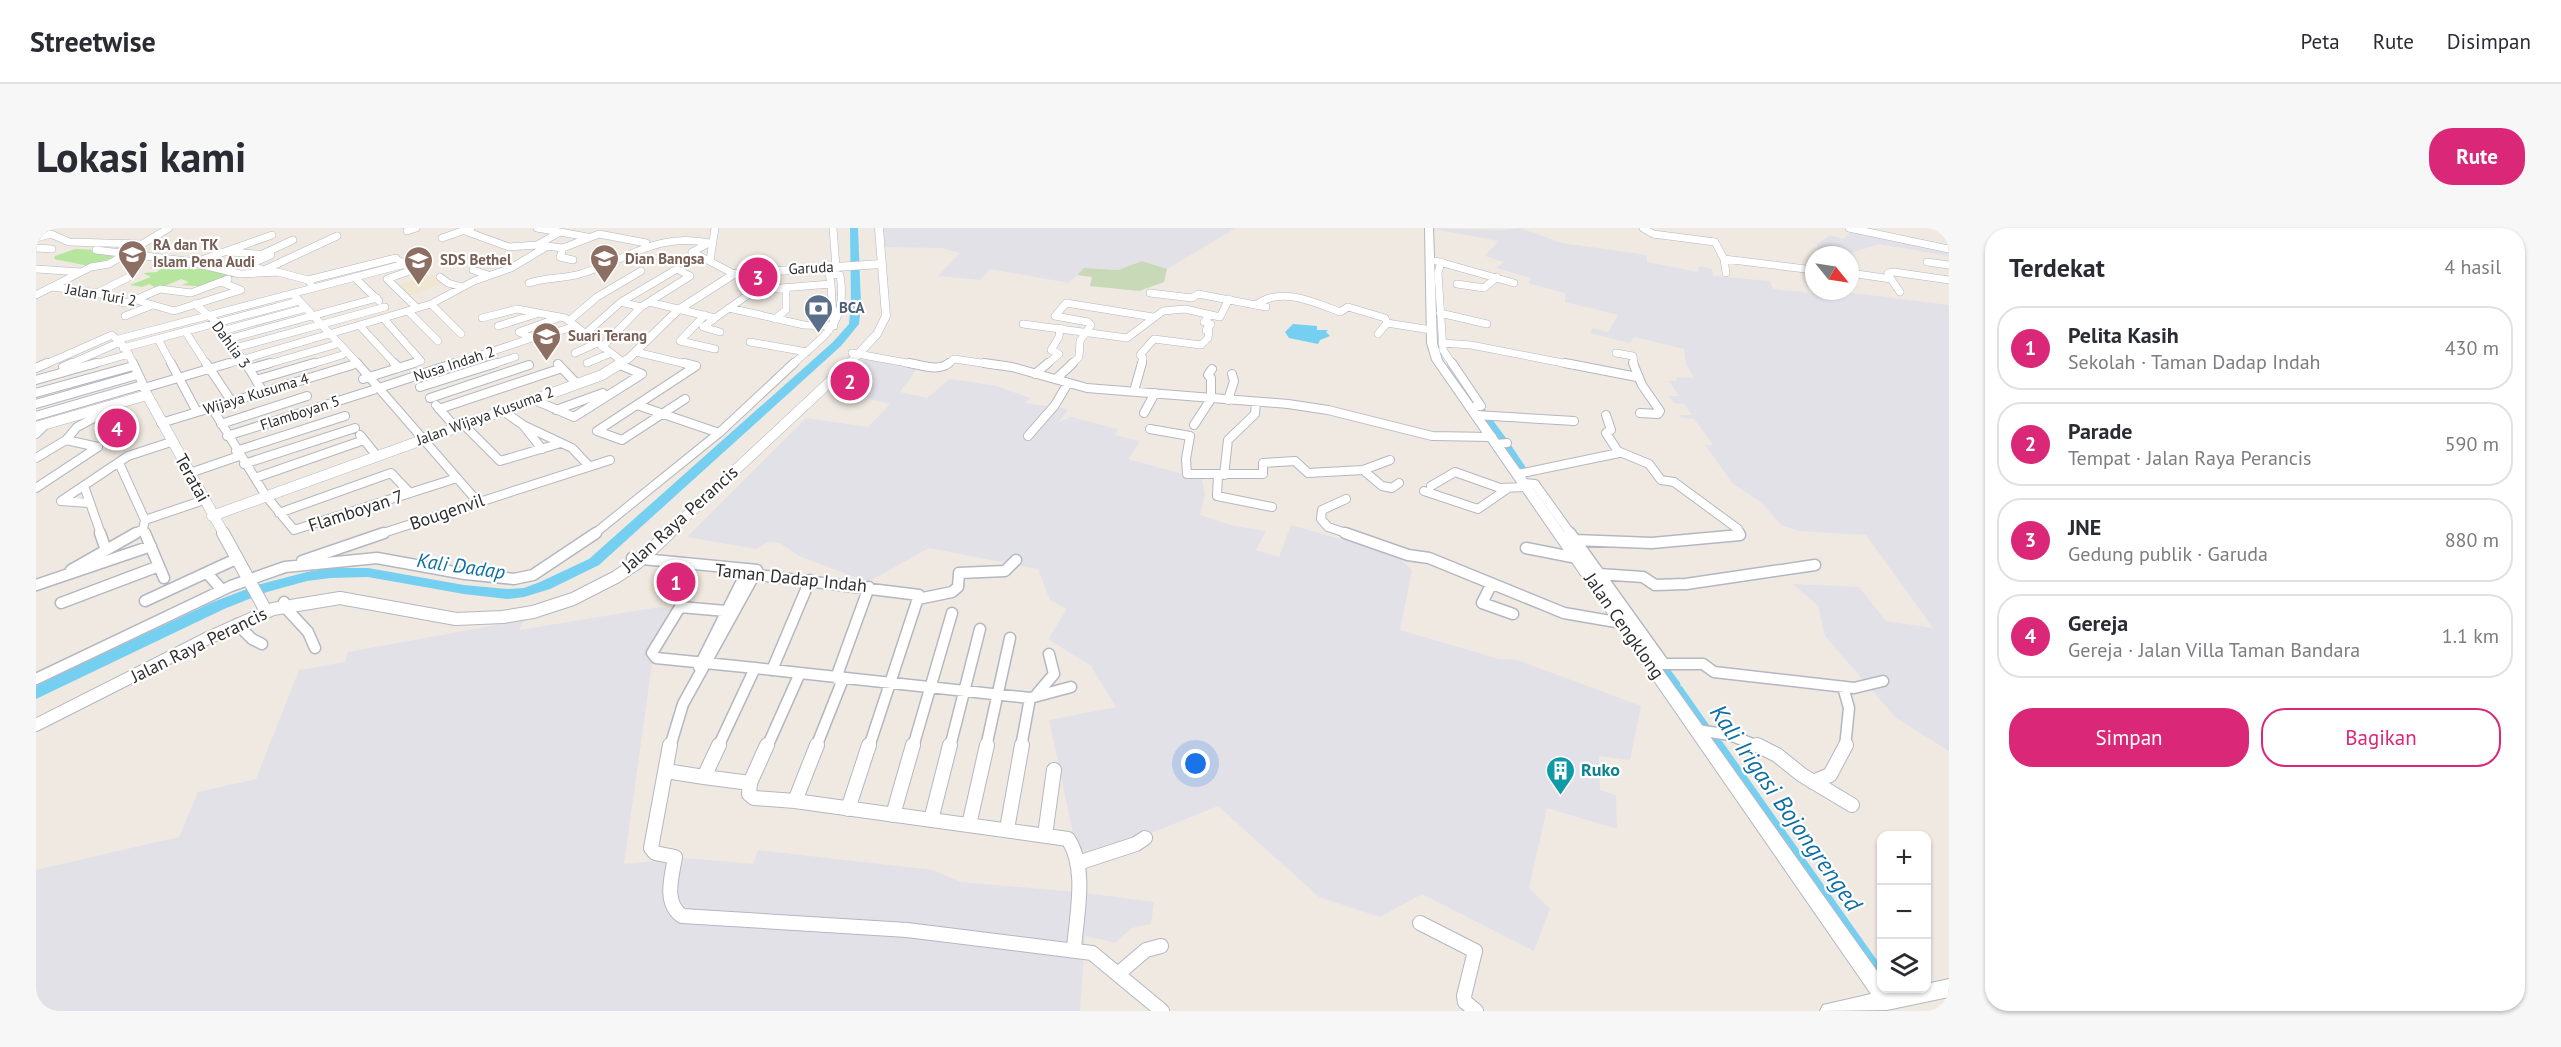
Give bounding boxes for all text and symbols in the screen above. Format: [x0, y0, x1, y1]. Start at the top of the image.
text: Streetwise [30, 23, 156, 60]
text: Peta [2300, 28, 2340, 55]
text: Rute [2373, 28, 2414, 55]
text: Disimpan [2447, 28, 2531, 55]
button: Rute [2429, 128, 2525, 185]
text: Lokasi kami [36, 129, 246, 184]
place label: RA dan TK Islam Pena Audi [153, 235, 255, 271]
school or university icon: RA dan TK Islam Pena Audi [116, 238, 148, 280]
school or university icon: Dian Bangsa [588, 243, 620, 285]
school or university icon: SDS Bethel [403, 244, 435, 286]
north arrow [1805, 246, 1859, 300]
place label: Dian Bangsa [625, 249, 704, 268]
place label: SDS Bethel [440, 250, 512, 269]
text: Terdekat [2009, 251, 2105, 284]
pin: 3 [738, 254, 778, 300]
text: 4 hasil [2444, 254, 2501, 280]
street label: Garuda [788, 257, 834, 278]
street label: Jalan Turi 2 [63, 279, 138, 310]
bank icon: BCA [802, 292, 834, 334]
place label: BCA [839, 298, 866, 317]
street label: Dahlia 3 [208, 317, 255, 372]
school or university icon: Suari Terang [531, 320, 563, 362]
text: Pelita Kasih [2068, 321, 2179, 349]
place label: Suari Terang [568, 326, 647, 345]
text: 1 [2025, 335, 2036, 361]
text: 430 m [2445, 335, 2499, 361]
street label: Nusa Indah 2 [411, 341, 497, 386]
text: Sekolah · Taman Dadap Indah [2068, 349, 2321, 375]
pin: 2 [830, 358, 870, 404]
street label: Wijaya Kusuma 4 [201, 368, 311, 419]
street label: Jalan Wijaya Kusuma 2 [413, 382, 556, 450]
street label: Flamboyan 5 [258, 391, 342, 434]
pin: 4 [98, 406, 136, 450]
text: Parade [2068, 417, 2133, 445]
text: 2 [2025, 431, 2036, 457]
text: 590 m [2445, 431, 2499, 457]
text: Tempat · Jalan Raya Perancis [2068, 445, 2312, 471]
street label: Teratai [170, 450, 215, 506]
street label: Jalan Raya Perancis [616, 460, 743, 578]
street label: Flamboyan 7 [305, 484, 406, 537]
street label: Bougenvil [407, 488, 488, 535]
text: JNE [2068, 513, 2101, 541]
text: 3 [2025, 527, 2036, 553]
text: 880 m [2445, 527, 2499, 553]
text: Gedung publik · Garuda [2068, 541, 2268, 567]
water label: Kali Dadap [415, 547, 507, 585]
street label: Taman Dadap Indah [714, 558, 868, 597]
pin: 1 [656, 560, 696, 604]
street label: Jalan Cengklong [1579, 567, 1669, 683]
street label: Jalan Raya Perancis [126, 602, 271, 688]
text: Gereja [2068, 609, 2128, 637]
text: 4 [2025, 623, 2036, 649]
text: 1.1 km [2442, 623, 2499, 649]
text: Gereja · Jalan Villa Taman Bandara [2068, 637, 2360, 663]
water label: Kali Irigasi Bojongrenged [1703, 698, 1870, 918]
button: Simpan [2009, 708, 2249, 767]
button: Bagikan [2261, 708, 2501, 767]
your location [1181, 749, 1210, 778]
building icon: Ruko [1544, 754, 1576, 796]
place label: Ruko [1581, 758, 1620, 781]
map controls [1877, 831, 1931, 993]
button: + [1877, 831, 1931, 885]
button: − [1877, 885, 1931, 939]
button: layers [1877, 939, 1931, 993]

